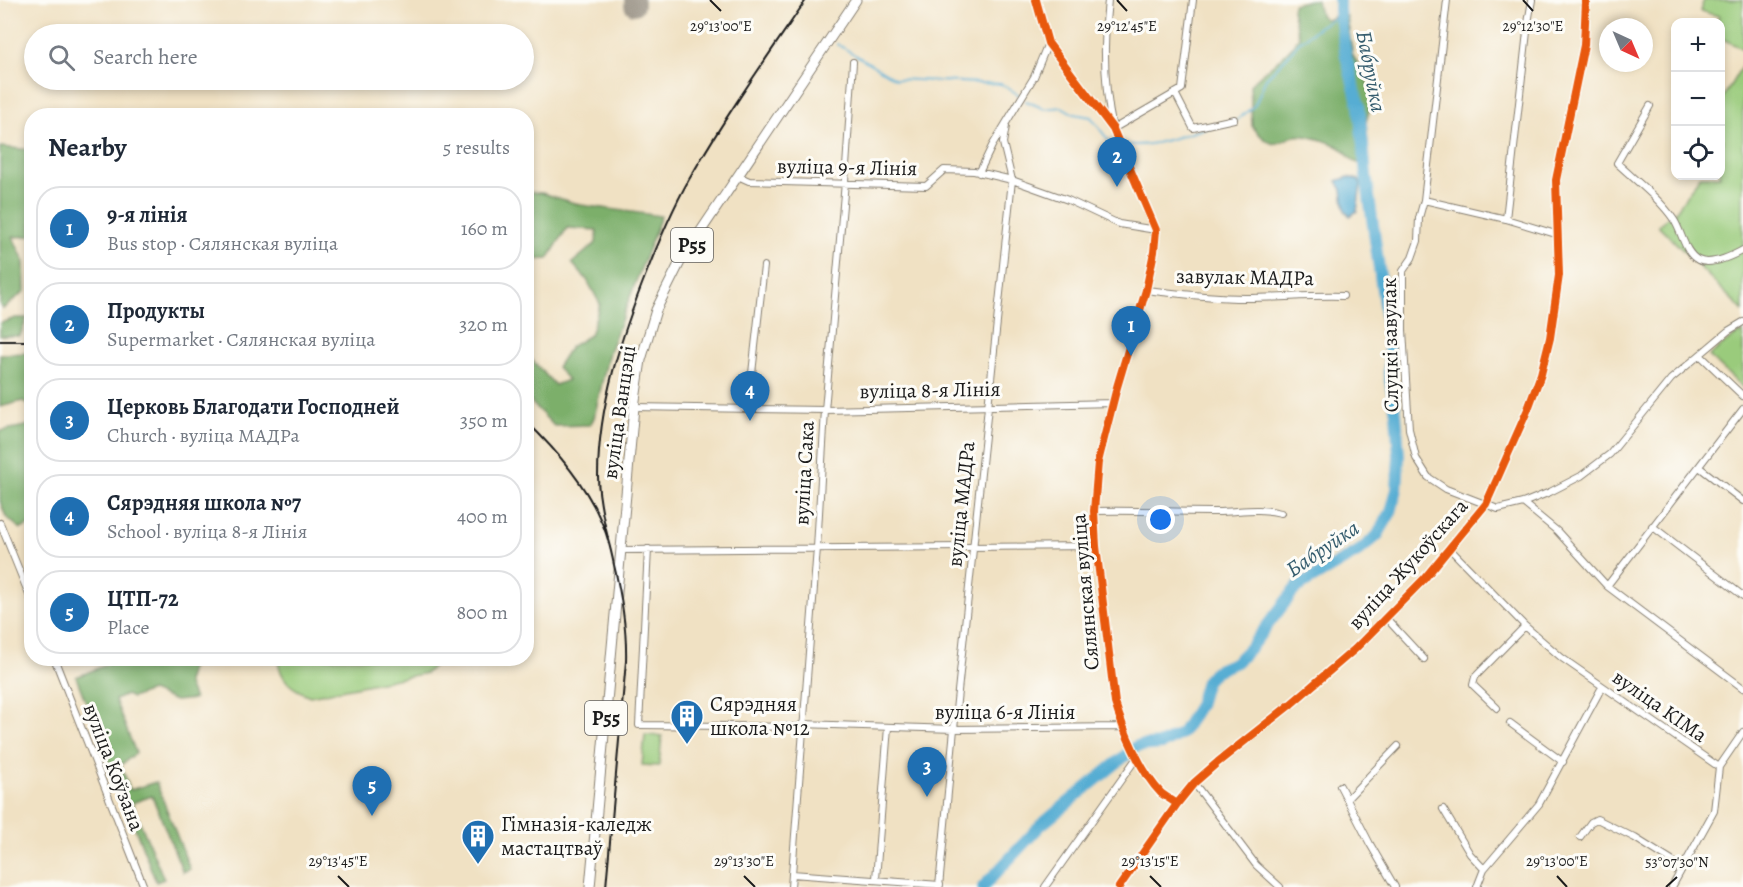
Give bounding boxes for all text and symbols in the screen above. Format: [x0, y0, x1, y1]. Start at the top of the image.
text: 29°13'00"E [690, 16, 752, 36]
text: 29°12'45"E [1097, 16, 1157, 36]
text: 29°12'30"E [1503, 16, 1563, 36]
north arrow [1599, 18, 1653, 72]
map controls [1671, 18, 1725, 180]
button: + [1671, 18, 1725, 72]
search box [24, 24, 534, 90]
water label: Бабруйка [1348, 28, 1394, 115]
icon: search [45, 41, 78, 74]
text: Search here [93, 42, 198, 72]
button: − [1671, 72, 1725, 126]
button: locate [1671, 126, 1725, 180]
text: Nearby [48, 130, 127, 165]
text: 5 results [443, 134, 510, 161]
pin: 2 [1098, 138, 1136, 187]
street label: вуліца 9-я Лінія [777, 152, 917, 182]
text: 9-я лінія [107, 200, 188, 230]
text: 1 [66, 215, 73, 242]
text: 160 m [461, 215, 508, 242]
road number: Р55 [671, 228, 713, 262]
text: Bus stop · Сялянская вуліца [107, 230, 338, 257]
street label: завулак МАДРа [1176, 262, 1315, 292]
street label: Слуцкі завулак [1375, 277, 1405, 413]
text: Продукты [107, 296, 205, 326]
pin: 1 [1112, 306, 1150, 356]
text: 2 [65, 311, 74, 338]
text: 320 m [459, 311, 508, 338]
text: Supermarket · Сялянская вуліца [107, 326, 376, 353]
street label: вуліца Ванцэці [596, 343, 642, 481]
pin: 4 [730, 372, 770, 421]
street label: вуліца 8-я Лінія [859, 375, 1001, 405]
text: Церковь Благодати Господней [107, 392, 400, 422]
text: 3 [65, 407, 74, 434]
text: 350 m [460, 407, 508, 434]
street label: вуліца Сака [787, 420, 821, 526]
text: Church · вуліца МАДРа [107, 422, 300, 449]
street label: вуліца МАДРа [940, 440, 982, 568]
text: Сярэдняя школа №7 [107, 488, 301, 518]
street label: вуліца Жукоўскага [1342, 492, 1475, 635]
text: 4 [65, 503, 74, 530]
text: 400 m [457, 503, 508, 530]
your location [1146, 505, 1175, 534]
street label: Сялянская вуліца [1064, 512, 1106, 671]
water label: Бабруйка [1280, 513, 1365, 584]
text: School · вуліца 8-я Лінія [107, 518, 307, 545]
text: ЦТП-72 [107, 584, 179, 614]
text: 5 [65, 599, 74, 626]
text: 800 m [456, 599, 508, 626]
text: Place [107, 614, 149, 641]
street label: вуліца КІМа [1607, 663, 1713, 749]
place label: Сярэдняя школа №12 [710, 690, 810, 742]
building icon: Сярэдняя школа №12 [669, 698, 705, 745]
street label: вуліца 6-я Лінія [935, 698, 1075, 726]
street label: вуліца Коўзана [77, 699, 151, 835]
road number: Р55 [585, 701, 627, 735]
pin: 3 [908, 748, 946, 797]
pin: 5 [352, 766, 392, 816]
place label: Гімназія-каледж мастацтваў [501, 810, 652, 862]
building icon: Гімназія-каледж мастацтваў [460, 818, 496, 865]
text: 29°13'45"E [308, 851, 368, 871]
text: 29°13'30"E [714, 851, 774, 871]
text: 29°13'15"E [1121, 851, 1179, 871]
text: 29°13'00"E [1526, 851, 1588, 871]
text: 53°07'30"N [1645, 852, 1709, 872]

